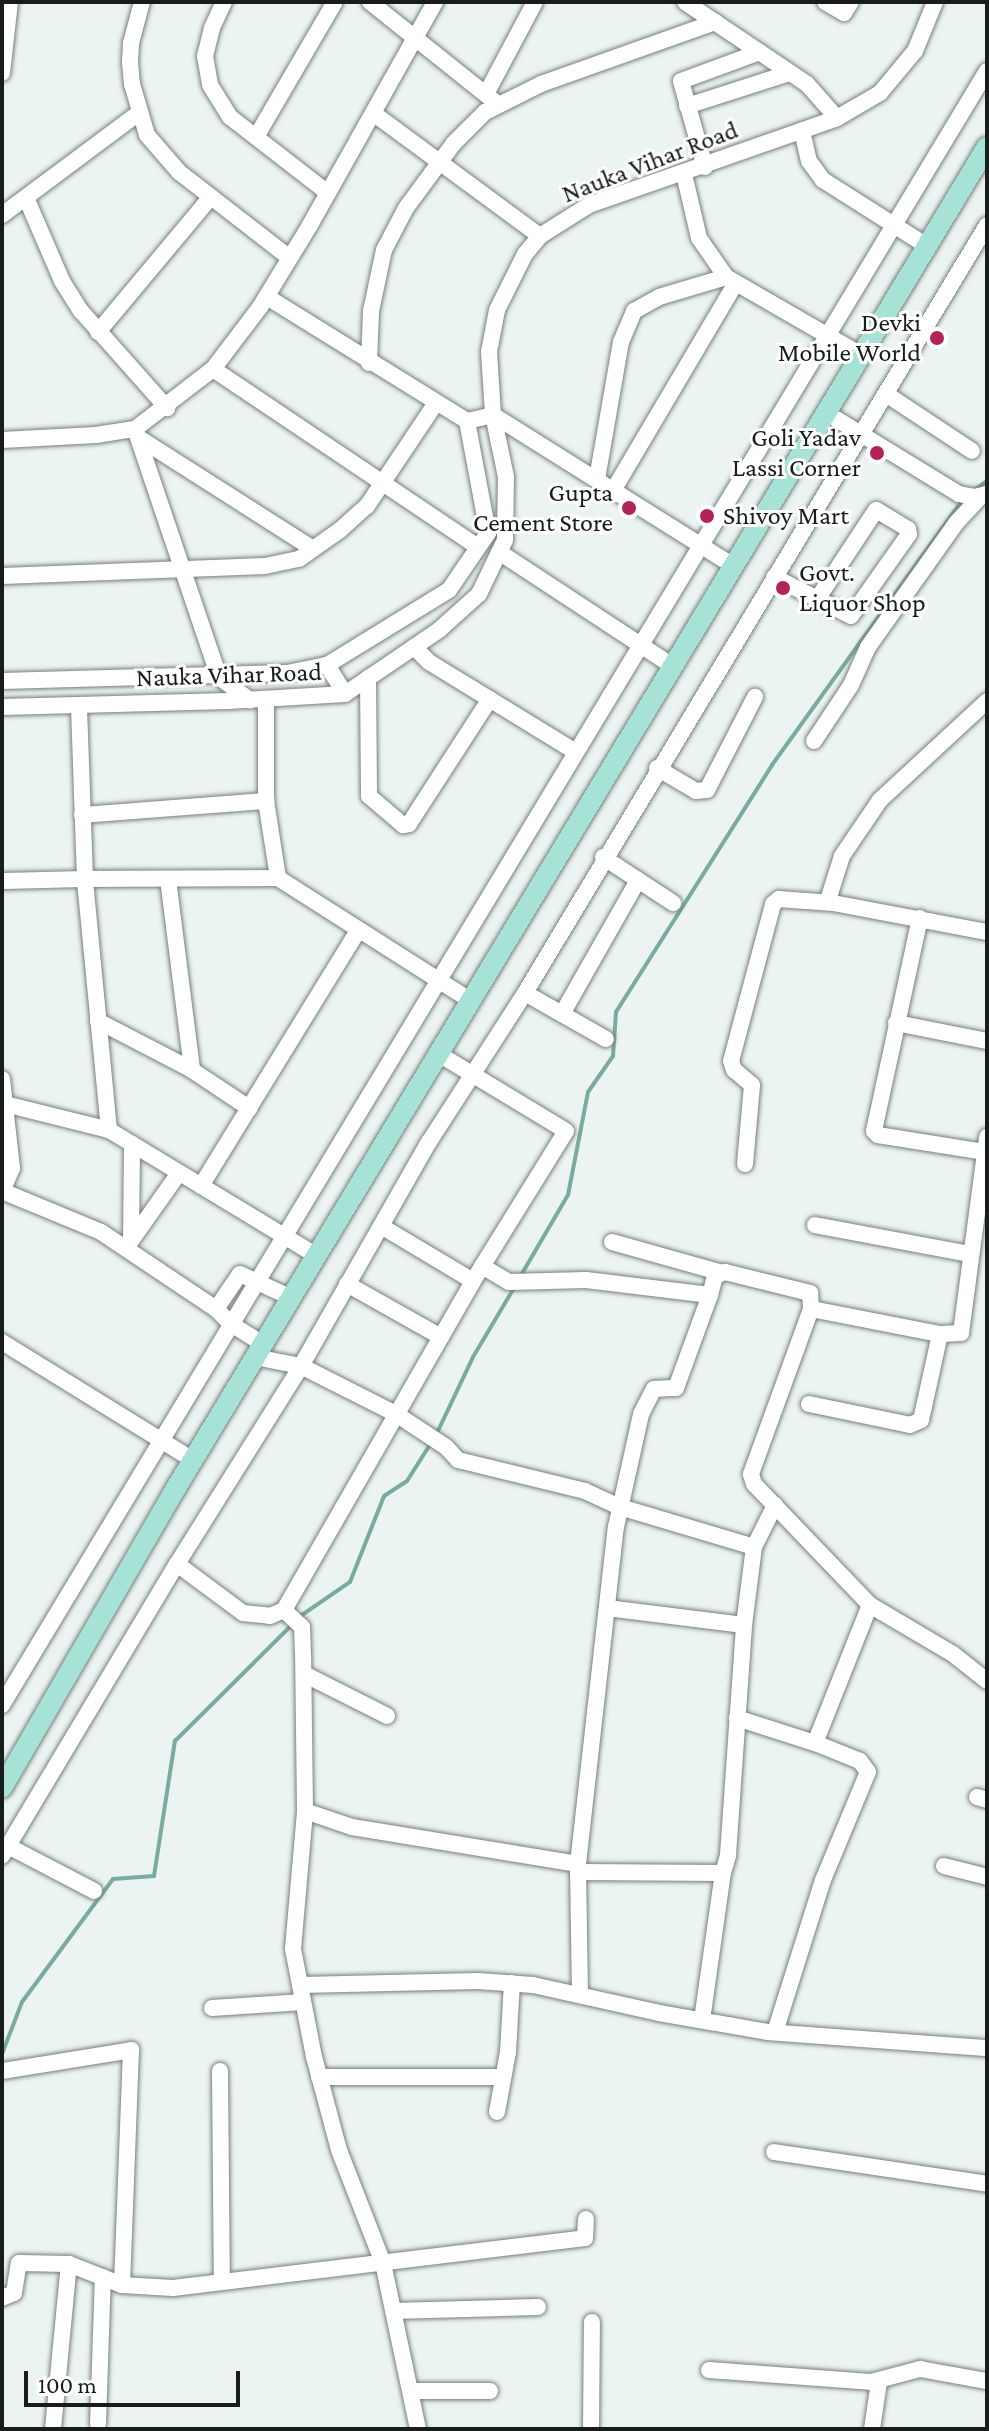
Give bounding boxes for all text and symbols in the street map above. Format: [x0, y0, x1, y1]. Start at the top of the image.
street label: Nauka Vihar Road [558, 114, 742, 210]
place label: Devki Mobile World [778, 307, 921, 368]
marker: Devki Mobile World [928, 329, 946, 347]
place label: Goli Yadav Lassi Corner [732, 422, 861, 484]
marker: Goli Yadav Lassi Corner [868, 444, 886, 462]
place label: Gupta Cement Store [473, 477, 613, 538]
marker: Gupta Cement Store [620, 499, 638, 517]
place label: Shivoy Mart [723, 500, 849, 532]
marker: Shivoy Mart [698, 507, 716, 525]
place label: Govt. Liquor Shop [799, 557, 926, 618]
marker: Govt. Liquor Shop [774, 579, 792, 597]
street label: Nauka Vihar Road [136, 656, 322, 694]
scale bar [28, 2355, 244, 2405]
text: 100 m [38, 2371, 97, 2398]

